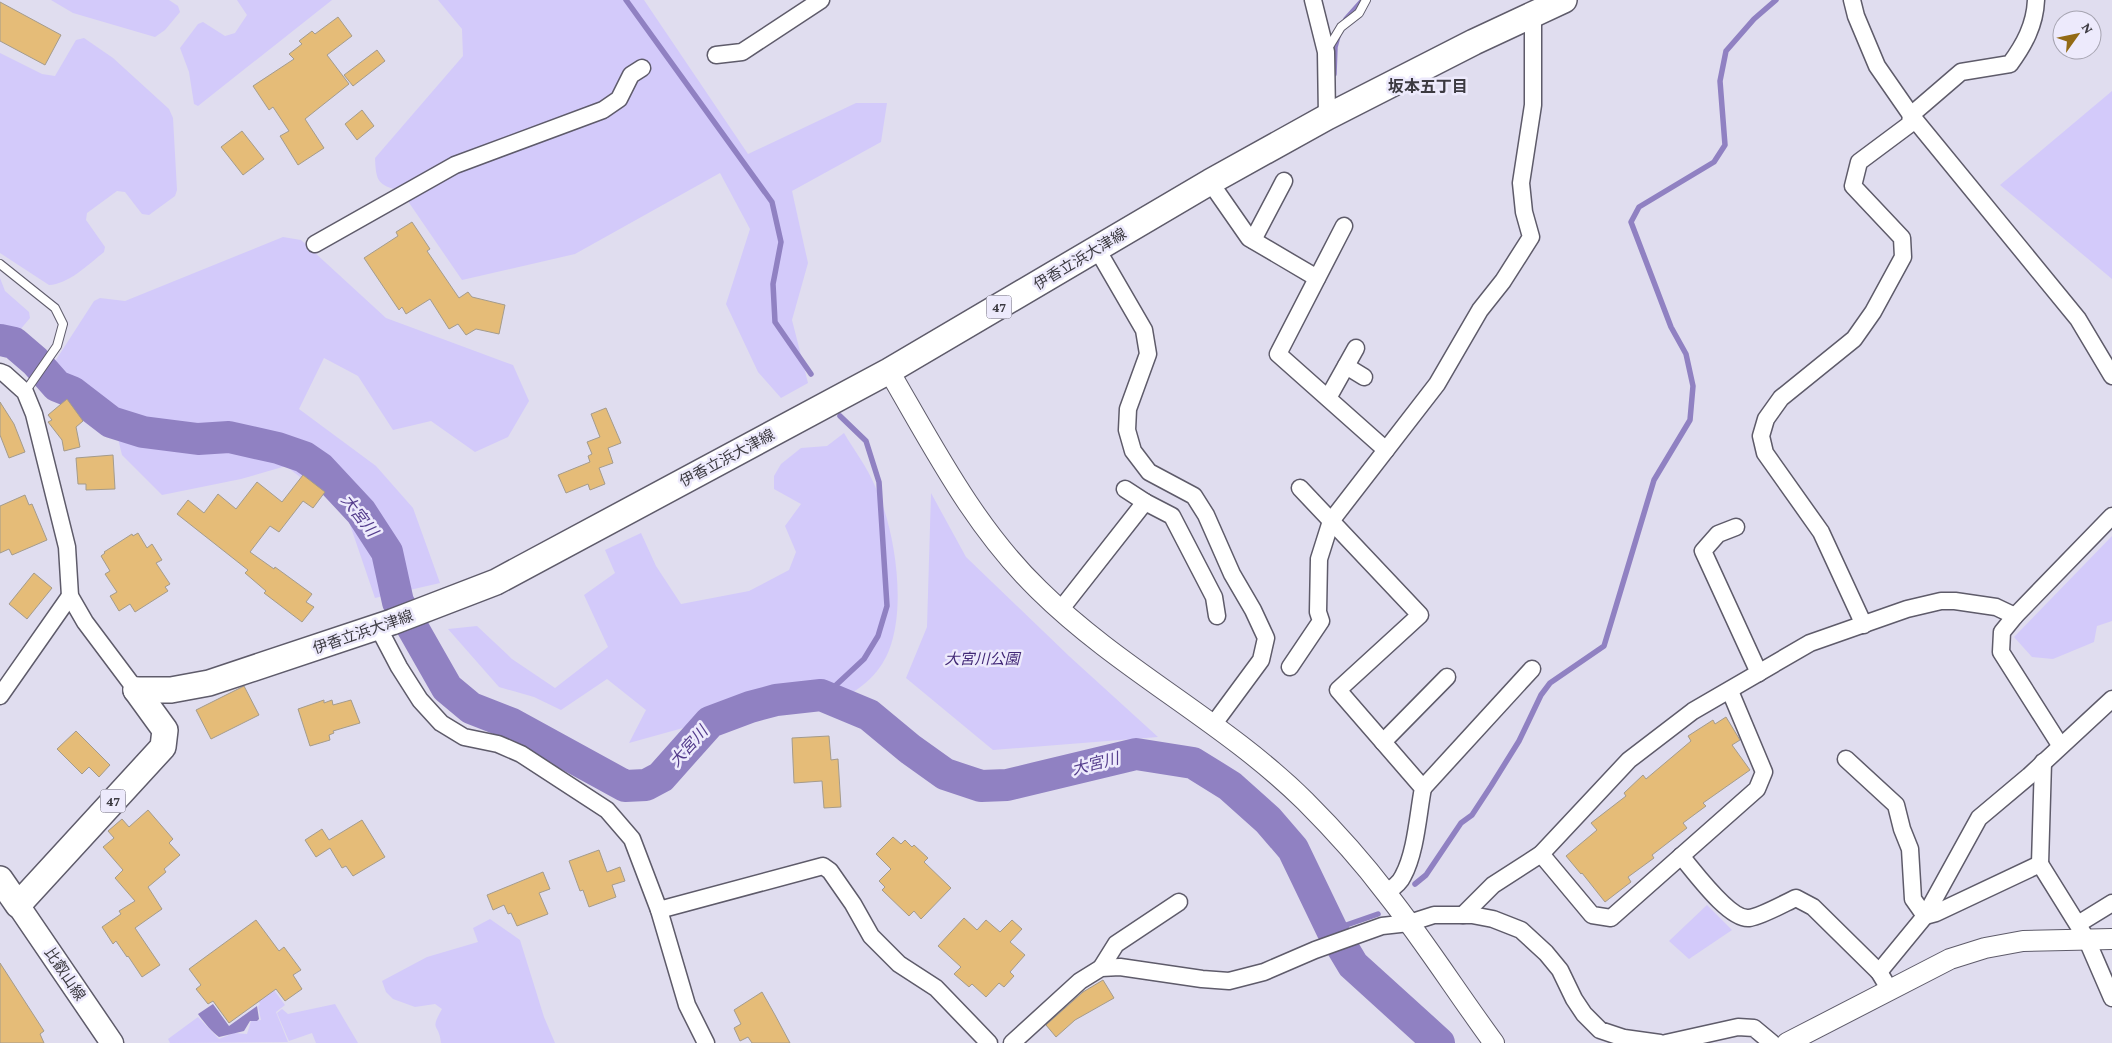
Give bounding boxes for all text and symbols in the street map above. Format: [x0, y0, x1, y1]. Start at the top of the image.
north arrow [2052, 10, 2102, 60]
text: N [2079, 20, 2097, 37]
district label: 坂本五丁目 [1388, 78, 1468, 95]
street label: 伊香立浜大津線 [1031, 225, 1129, 293]
road number: 47 [986, 296, 1012, 318]
street label: 伊香立浜大津線 [677, 426, 777, 490]
water label: 大宮川 [338, 491, 382, 541]
street label: 伊香立浜大津線 [311, 607, 415, 657]
park label: 大宮川公園 [944, 651, 1021, 667]
water label: 大宮川 [666, 721, 712, 770]
water label: 大宮川 [1070, 749, 1122, 778]
road number: 47 [100, 789, 126, 812]
street label: 比叡山線 [42, 945, 88, 1003]

